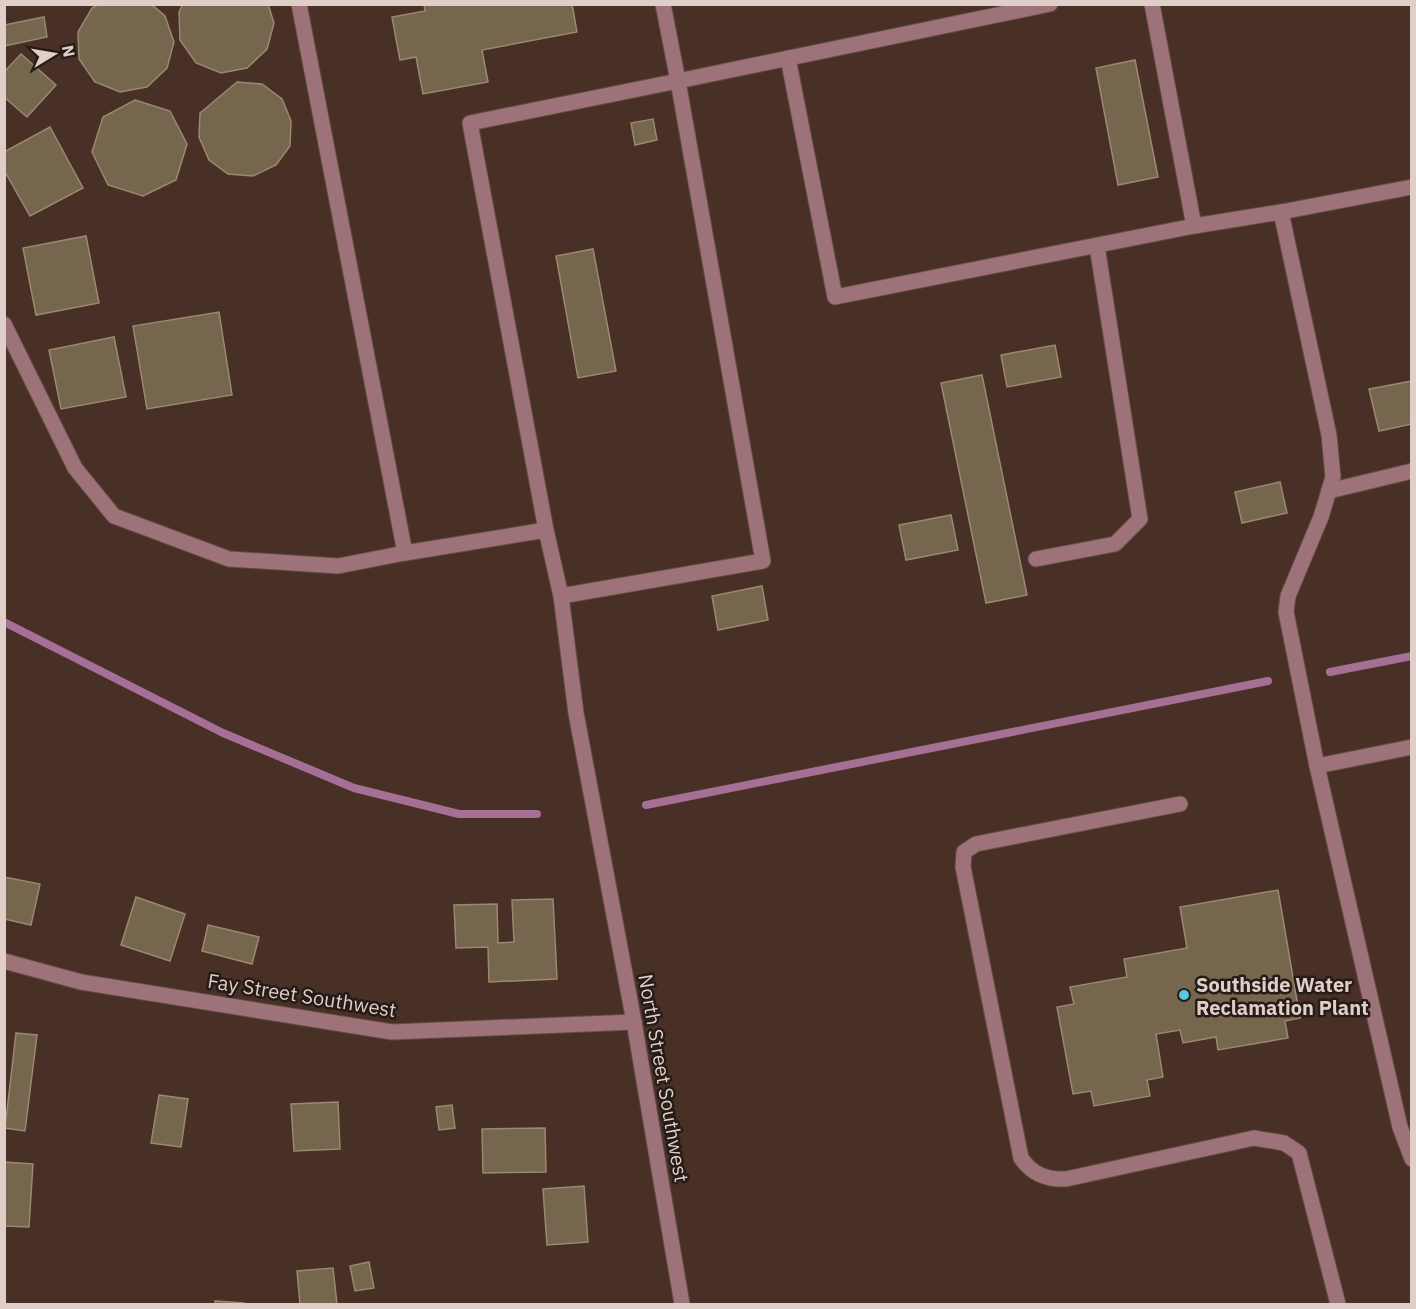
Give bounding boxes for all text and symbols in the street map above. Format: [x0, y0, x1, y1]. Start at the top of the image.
north arrow [24, 24, 84, 84]
text: N [58, 44, 80, 59]
street label: Fay Street Southwest [206, 967, 398, 1023]
place label: Southside Water Reclamation Plant [1196, 971, 1369, 1021]
street label: North Street Southwest [632, 972, 696, 1184]
marker: Southside Water Reclamation Plant [1177, 988, 1191, 1002]

